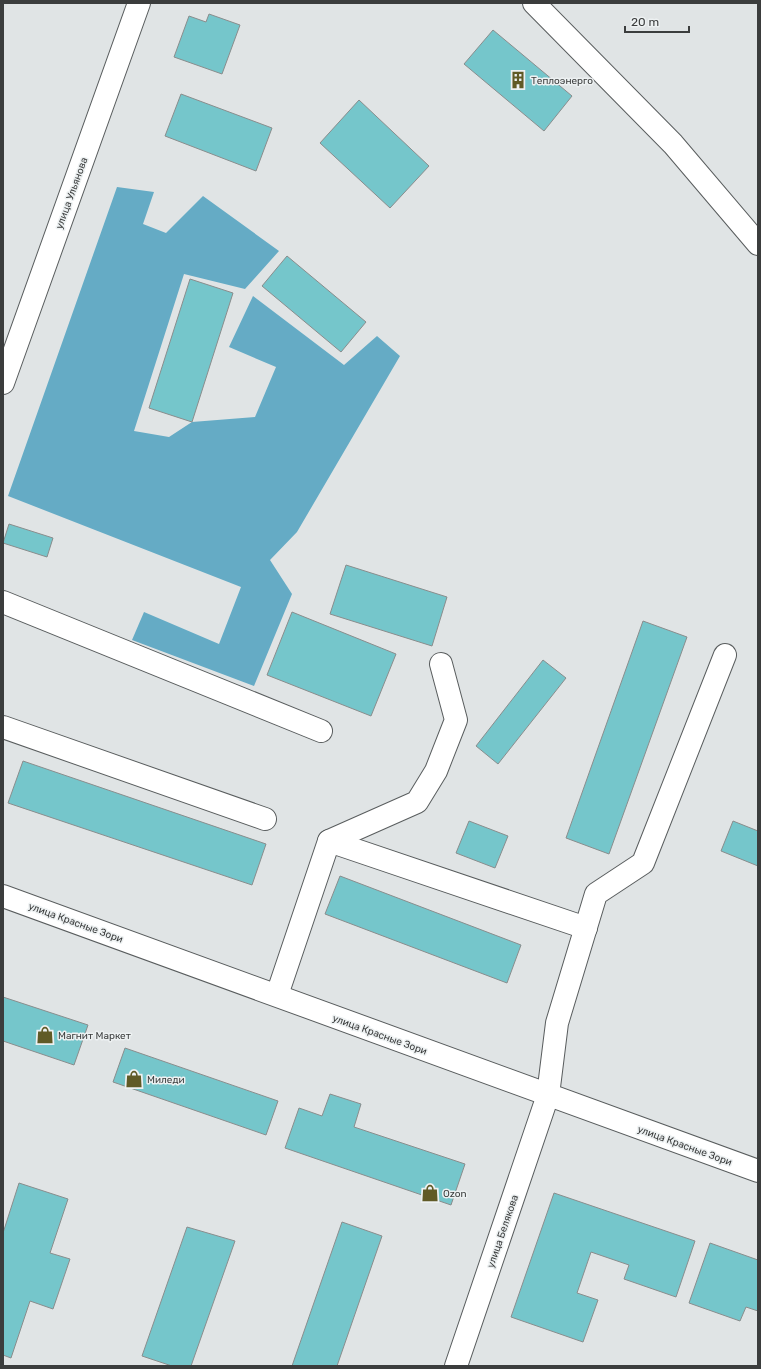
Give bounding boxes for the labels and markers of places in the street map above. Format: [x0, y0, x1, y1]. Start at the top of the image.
building icon: Теплоэнерго [508, 70, 528, 90]
place label: Теплоэнерго [531, 75, 593, 87]
shop icon: Магнит Маркет [35, 1025, 55, 1045]
place label: Магнит Маркет [58, 1030, 131, 1042]
shop icon: Миледи [124, 1069, 144, 1089]
place label: Миледи [147, 1074, 185, 1086]
shop icon: Ozon [420, 1183, 440, 1203]
place label: Ozon [443, 1188, 467, 1200]

